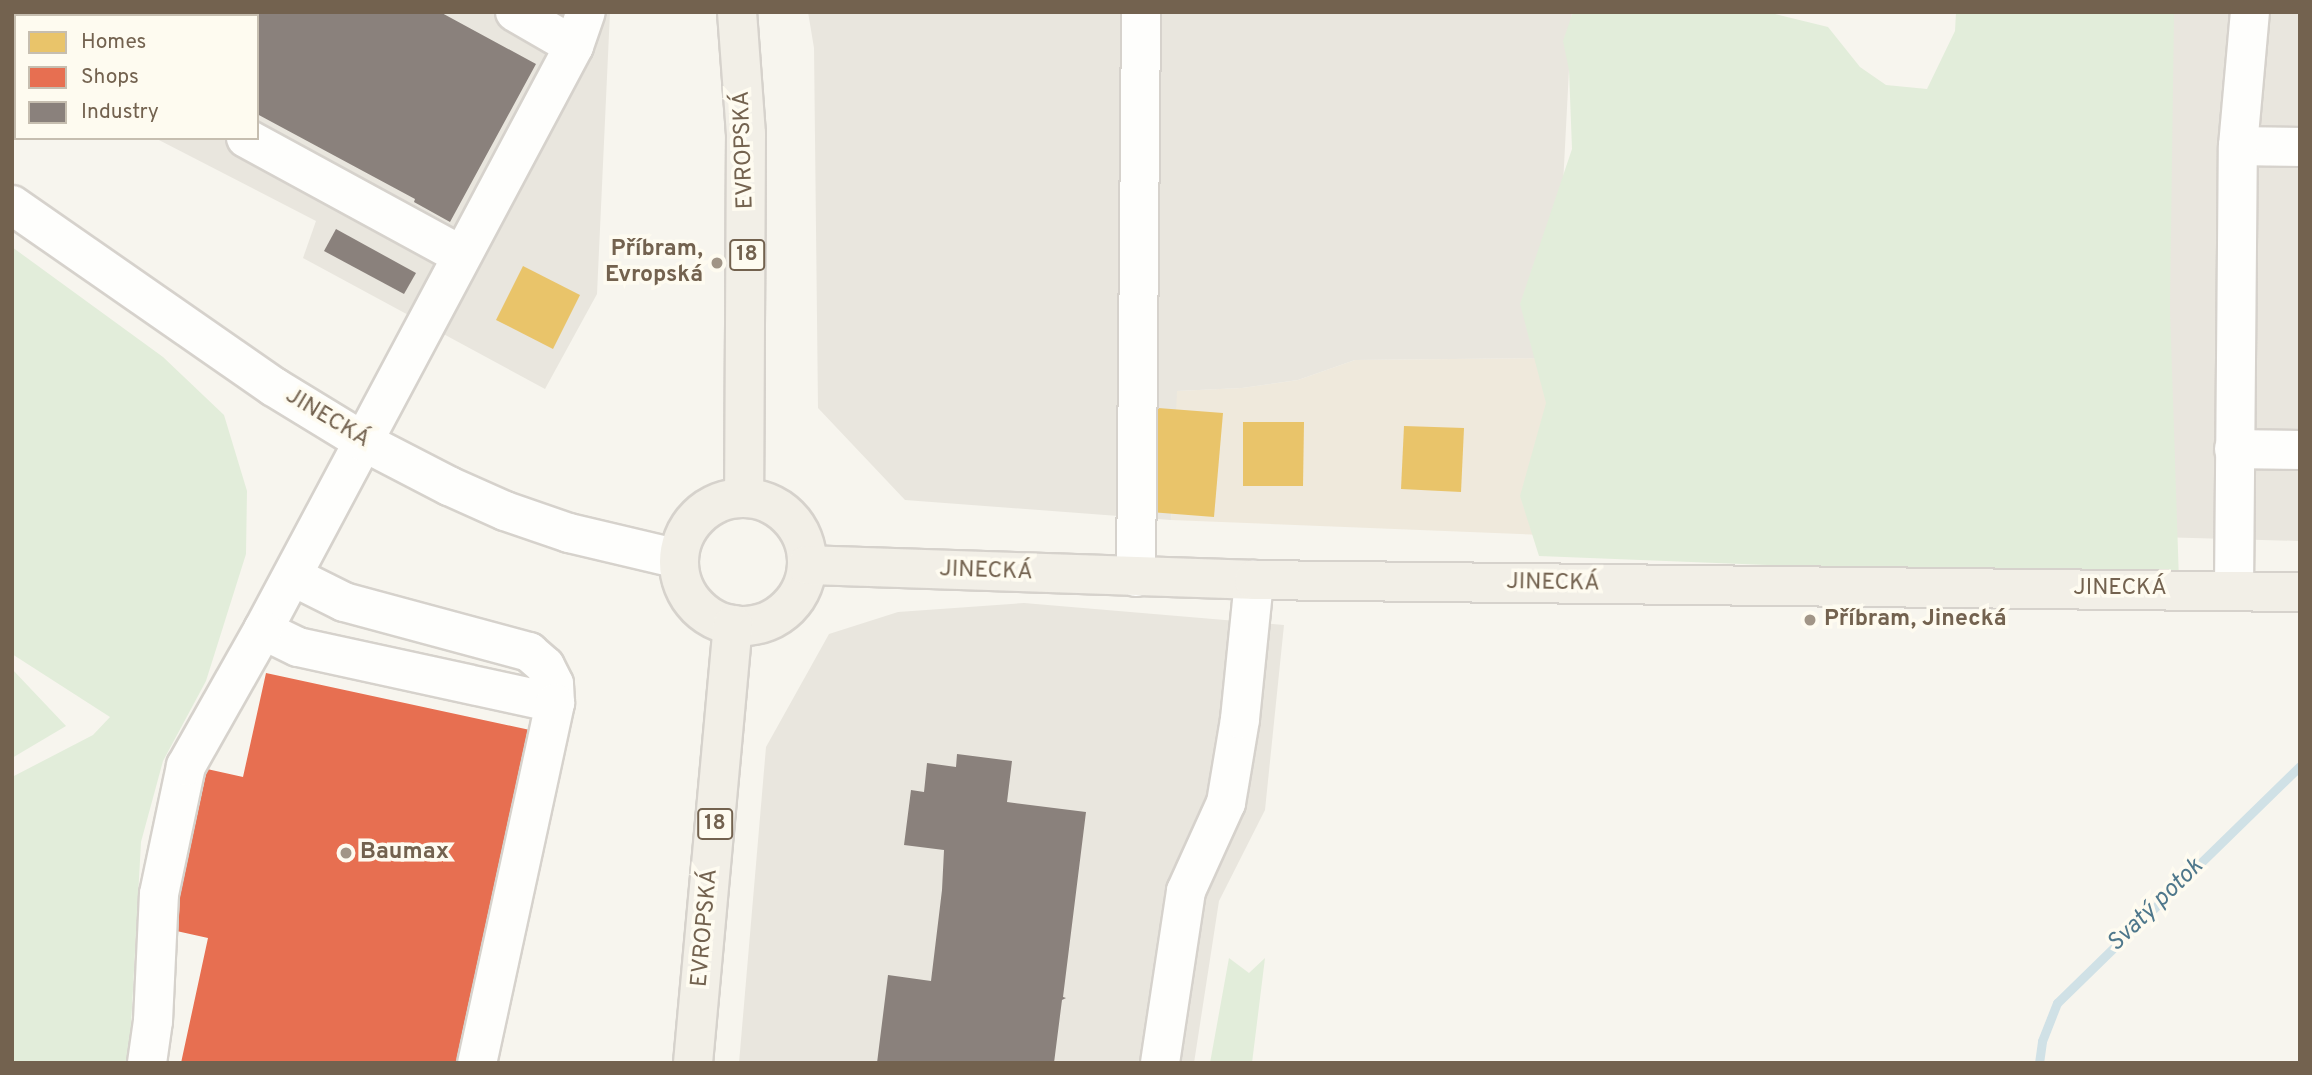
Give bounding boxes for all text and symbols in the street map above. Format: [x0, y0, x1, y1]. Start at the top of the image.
legend [14, 14, 259, 140]
text: Homes [81, 29, 146, 56]
text: Shops [81, 64, 139, 91]
street label: EVROPSKÁ [729, 90, 761, 210]
text: Industry [81, 99, 159, 126]
place label: Příbram, Evropská [605, 236, 703, 290]
road number: 18 [728, 238, 766, 272]
marker: Příbram, Evropská [709, 255, 725, 271]
street label: JINECKÁ [280, 383, 374, 455]
street label: JINECKÁ [939, 557, 1033, 587]
street label: JINECKÁ [1506, 569, 1600, 599]
street label: JINECKÁ [2073, 575, 2167, 603]
place label: Příbram, Jinecká [1824, 606, 2006, 634]
marker: Příbram, Jinecká [1802, 612, 1818, 628]
road number: 18 [696, 806, 734, 842]
place label: Baumax [360, 839, 449, 867]
marker: Baumax [338, 845, 354, 861]
water label: Svatý potok [2102, 853, 2210, 959]
street label: EVROPSKÁ [687, 868, 725, 988]

